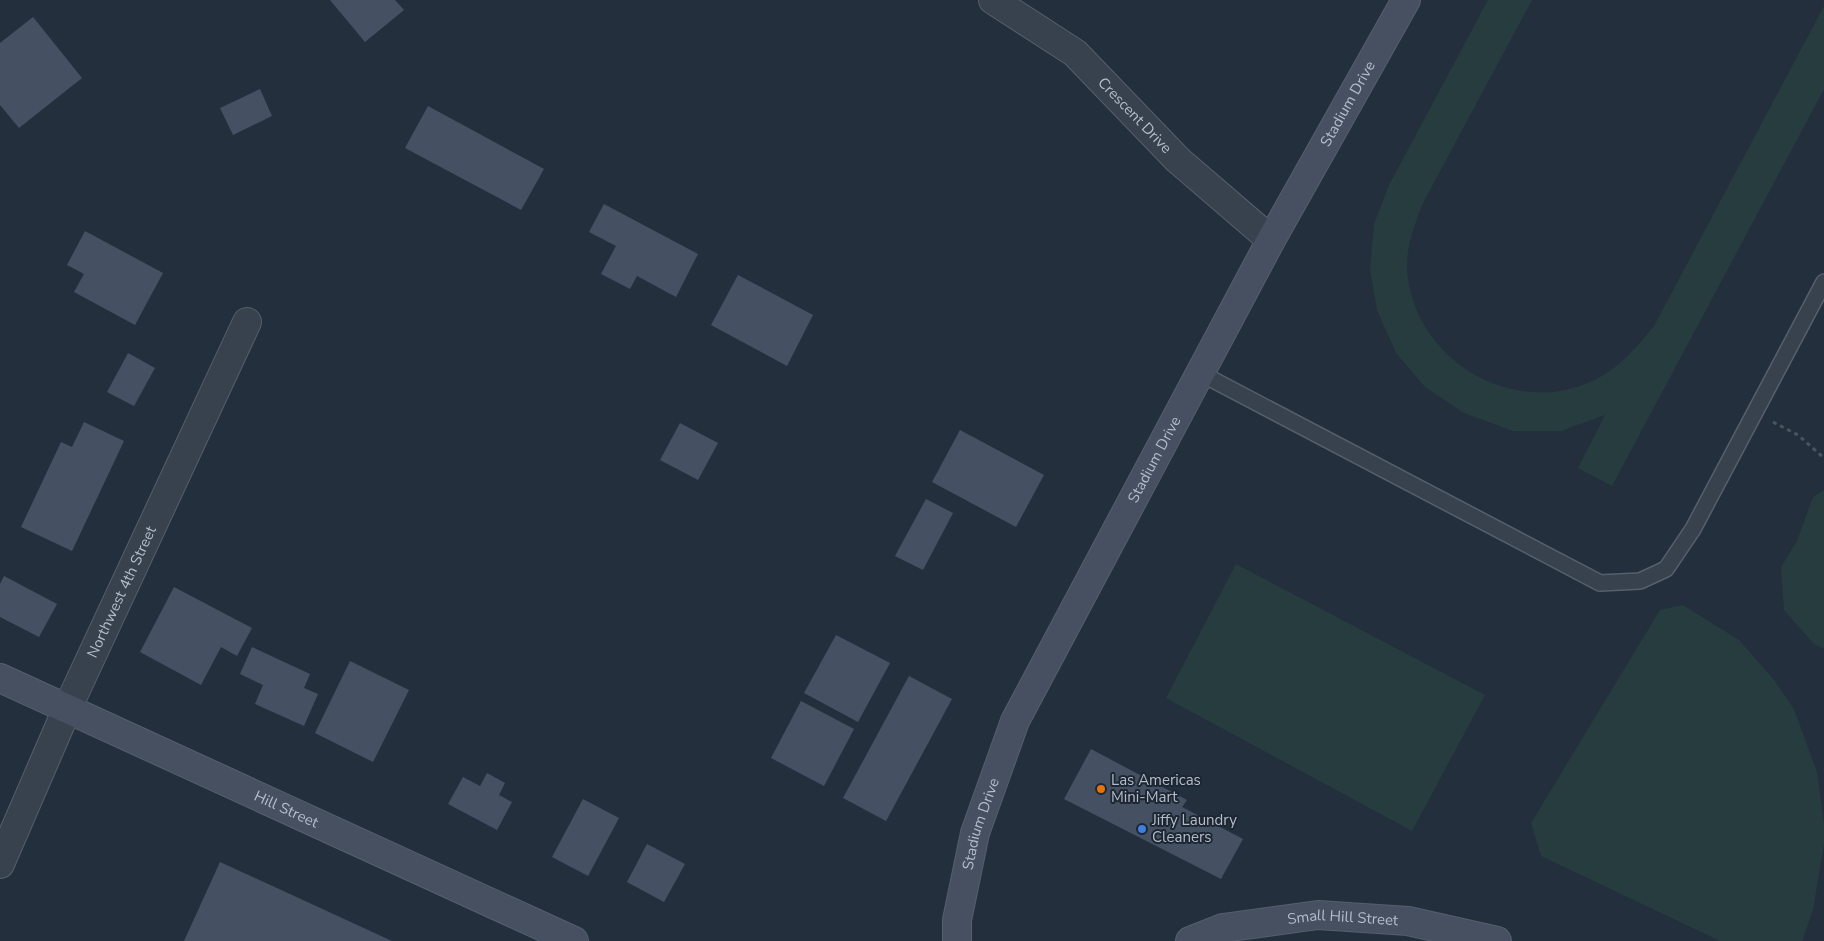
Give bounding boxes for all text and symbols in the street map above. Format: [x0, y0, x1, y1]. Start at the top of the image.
street label: Stadium Drive [1316, 57, 1380, 150]
street label: Crescent Drive [1093, 73, 1176, 158]
street label: Stadium Drive [1123, 413, 1185, 506]
street label: Northwest 4th Street [82, 522, 161, 661]
place label: Las Americas Mini-Mart [1111, 770, 1201, 807]
street label: Stadium Drive [958, 775, 1004, 872]
marker: Las Americas Mini-Mart [1095, 783, 1107, 795]
street label: Hill Street [251, 786, 322, 833]
place label: Jiffy Laundry Cleaners [1151, 810, 1237, 847]
marker: Jiffy Laundry Cleaners [1136, 823, 1148, 835]
street label: Small Hill Street [1286, 905, 1400, 930]

